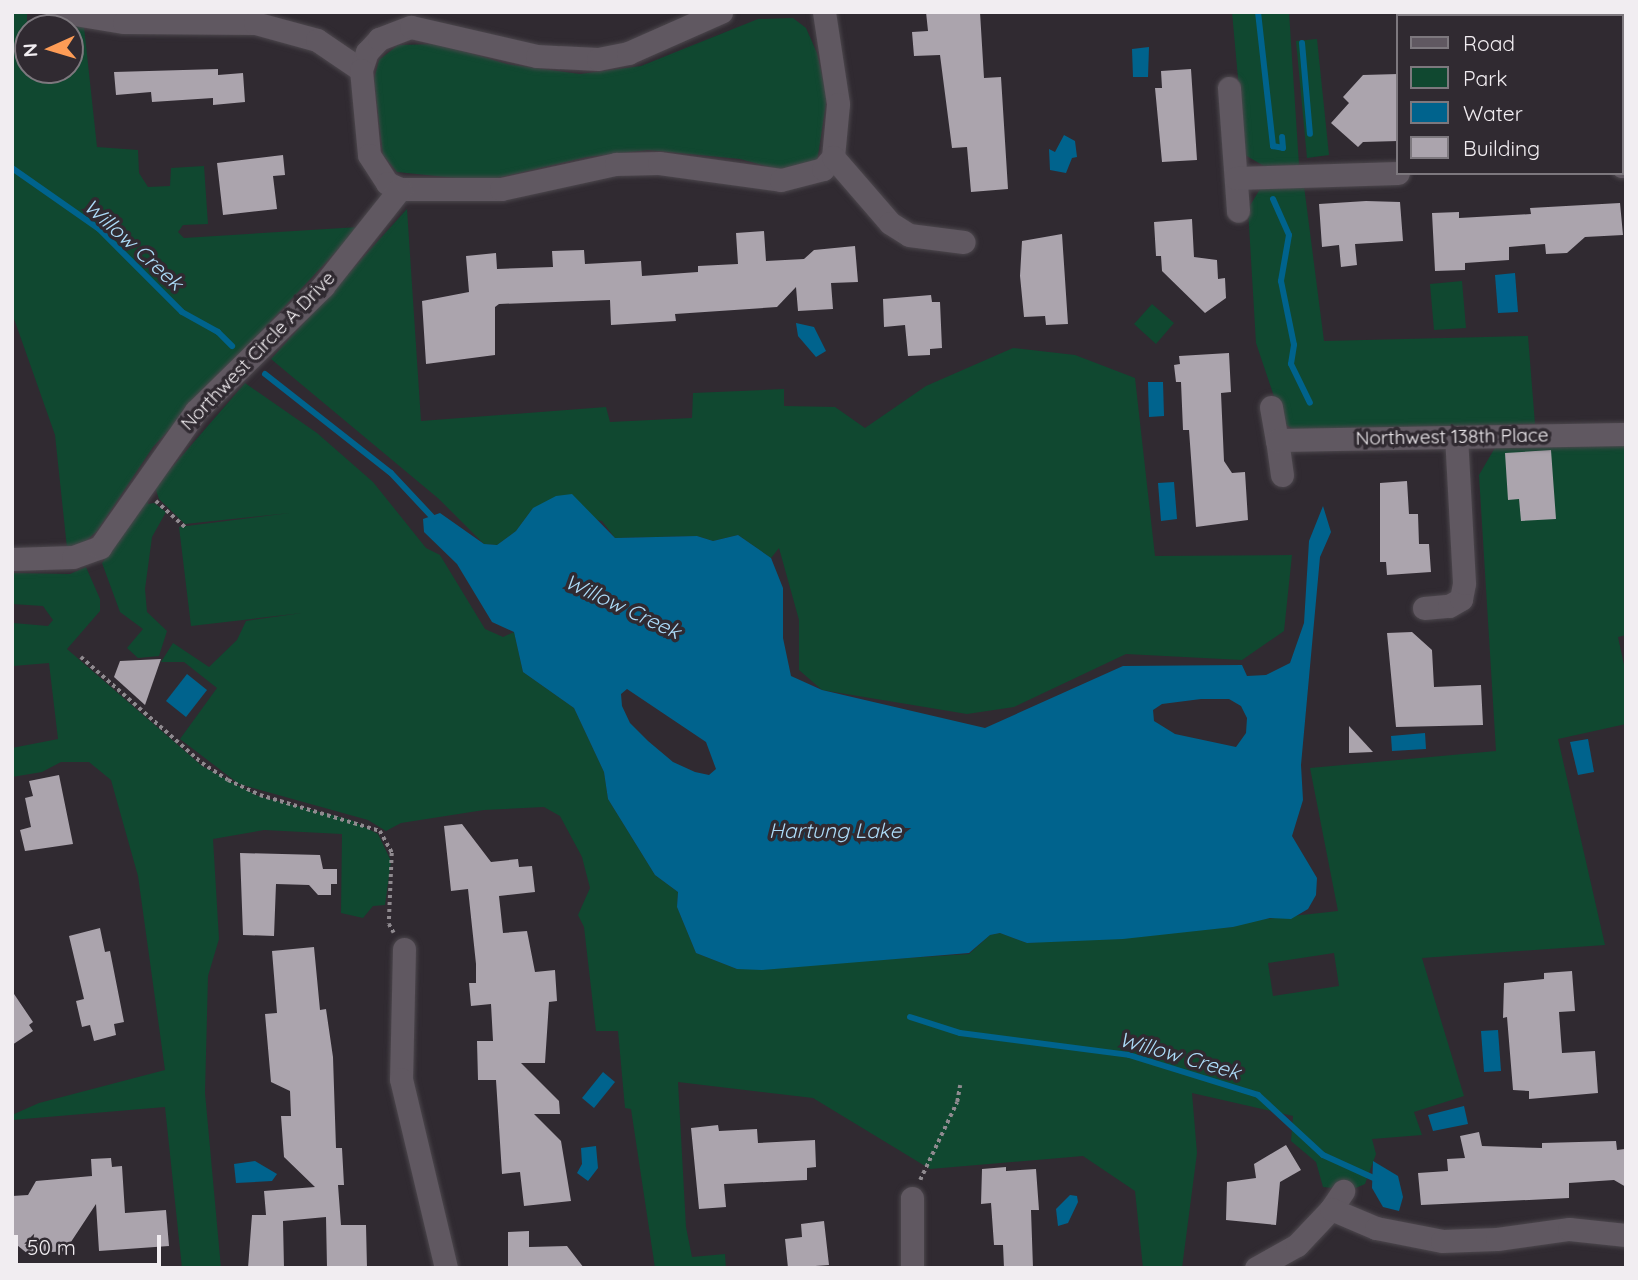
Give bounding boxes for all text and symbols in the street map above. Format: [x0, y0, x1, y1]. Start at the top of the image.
north arrow [14, 14, 84, 84]
legend [1396, 14, 1624, 175]
text: Road [1463, 30, 1515, 56]
text: N [18, 43, 43, 58]
text: Park [1463, 65, 1507, 91]
text: Water [1463, 100, 1523, 126]
text: Building [1463, 135, 1540, 161]
water label: Willow Creek [79, 193, 189, 295]
street label: Northwest Circle A Drive [176, 267, 340, 435]
street label: Northwest 138th Place [1355, 424, 1549, 450]
water label: Willow Creek [561, 568, 685, 644]
water label: Hartung Lake [769, 817, 901, 843]
water label: Willow Creek [1117, 1026, 1243, 1084]
scale bar [18, 1220, 164, 1264]
text: 50 m [27, 1234, 76, 1260]

